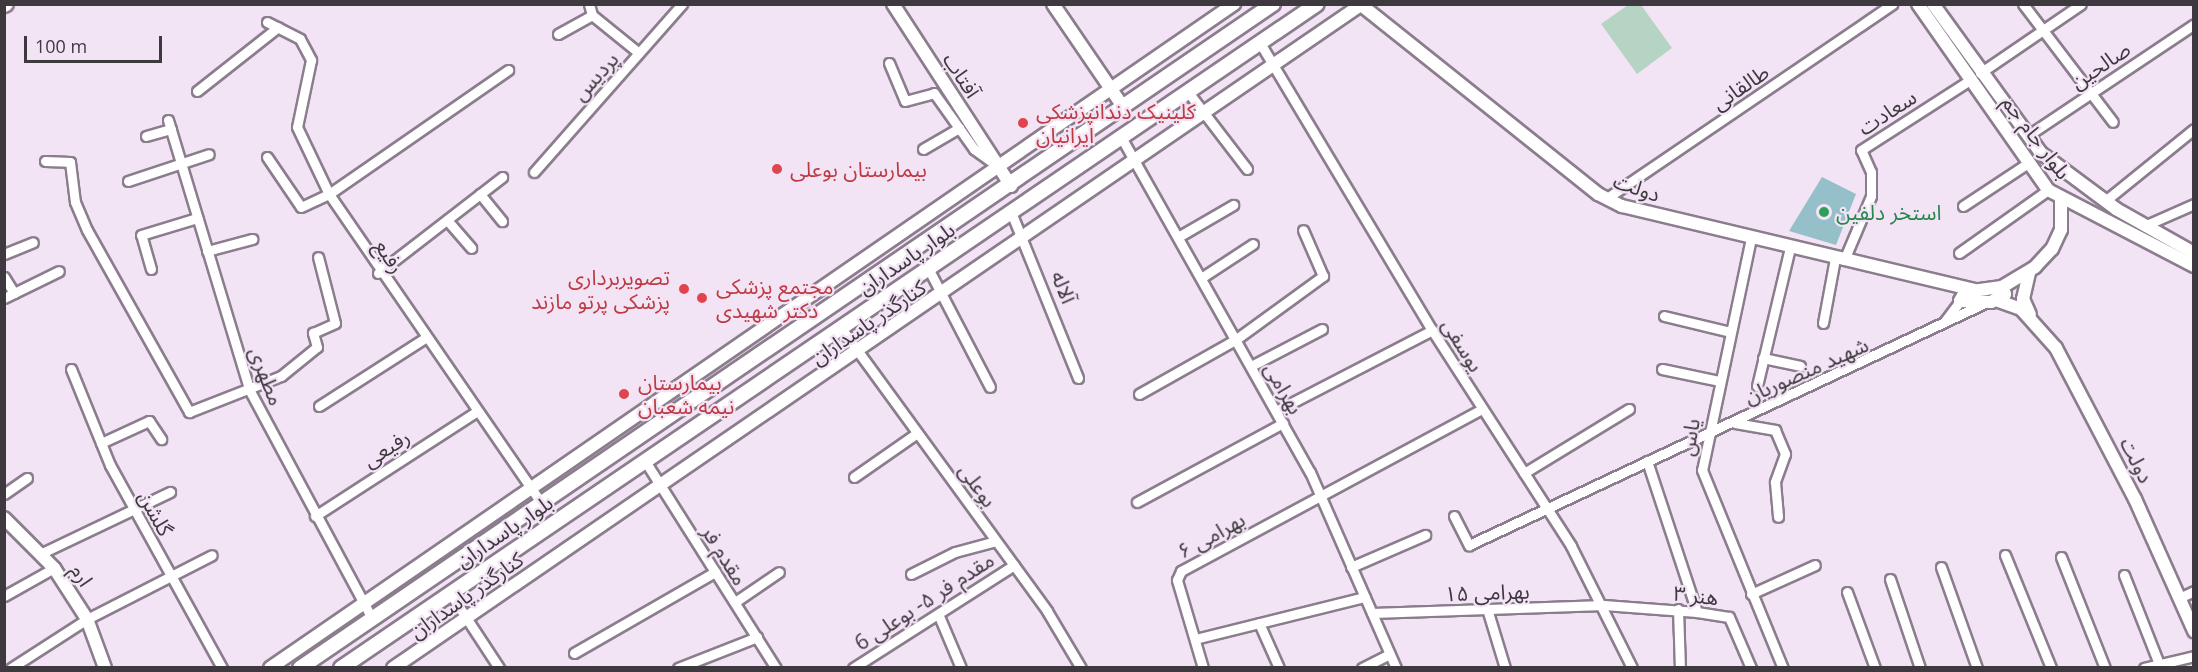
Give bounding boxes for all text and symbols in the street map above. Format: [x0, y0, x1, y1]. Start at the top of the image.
scale bar [27, 24, 165, 62]
text: 100 m [35, 34, 87, 58]
street label: صالحین [2065, 36, 2135, 94]
street label: پردیس [567, 46, 623, 106]
street label: آفتاب [938, 48, 986, 102]
street label: طالقانی [1707, 59, 1773, 115]
street label: سعادت [1853, 84, 1921, 140]
street label: بلوار جام جم [1997, 90, 2077, 184]
place label: کلینیک دندانپزشکی ایرانیان [1036, 98, 1195, 148]
marker: کلینیک دندانپزشکی ایرانیان [1014, 114, 1032, 132]
place label: بیمارستان بوعلی [790, 156, 927, 182]
marker: بیمارستان بوعلی [768, 160, 786, 178]
street label: دولت [1610, 167, 1664, 207]
place label: استخر دلفین [1836, 199, 1941, 225]
marker: استخر دلفین [1817, 205, 1831, 219]
street label: بلوار پاسداران [853, 216, 959, 300]
street label: رفیع [370, 234, 410, 278]
place label: تصویربرداری پزشکی پرتو مازند [531, 264, 670, 314]
street label: آلاله [1046, 267, 1082, 307]
place label: مجتمع پزشکی دکتر شهیدی [716, 273, 834, 323]
street label: کنارگذر پاسداران [806, 274, 930, 370]
marker: تصویربرداری پزشکی پرتو مازند [675, 280, 693, 298]
marker: مجتمع پزشکی دکتر شهیدی [693, 289, 711, 307]
street label: یوسفی [1437, 314, 1489, 376]
street label: شهید منصوریان [1740, 331, 1872, 409]
street label: مطهری [244, 343, 290, 409]
street label: بهرامی [1259, 358, 1309, 418]
place label: بیمارستان نیمه شعبان [638, 369, 734, 419]
marker: بیمارستان نیمه شعبان [615, 385, 633, 403]
street label: یاس [1673, 416, 1705, 458]
street label: رفیعی [358, 424, 414, 472]
street label: دولت [2115, 433, 2159, 487]
street label: بوعلی [954, 458, 1002, 512]
street label: گلشن [133, 486, 179, 540]
street label: بلوار پاسداران [451, 489, 557, 573]
street label: بهرامی ۶ [1173, 506, 1249, 564]
street label: مقدم فر [697, 520, 753, 590]
street label: کنارگذر پاسداران [404, 546, 528, 644]
street label: مقدم فر ۵- بوعلی 6 [850, 547, 998, 655]
street label: ارم [65, 559, 99, 591]
street label: بهرامی ۱۵ [1444, 578, 1530, 606]
street label: هنر ۳ [1672, 580, 1720, 610]

